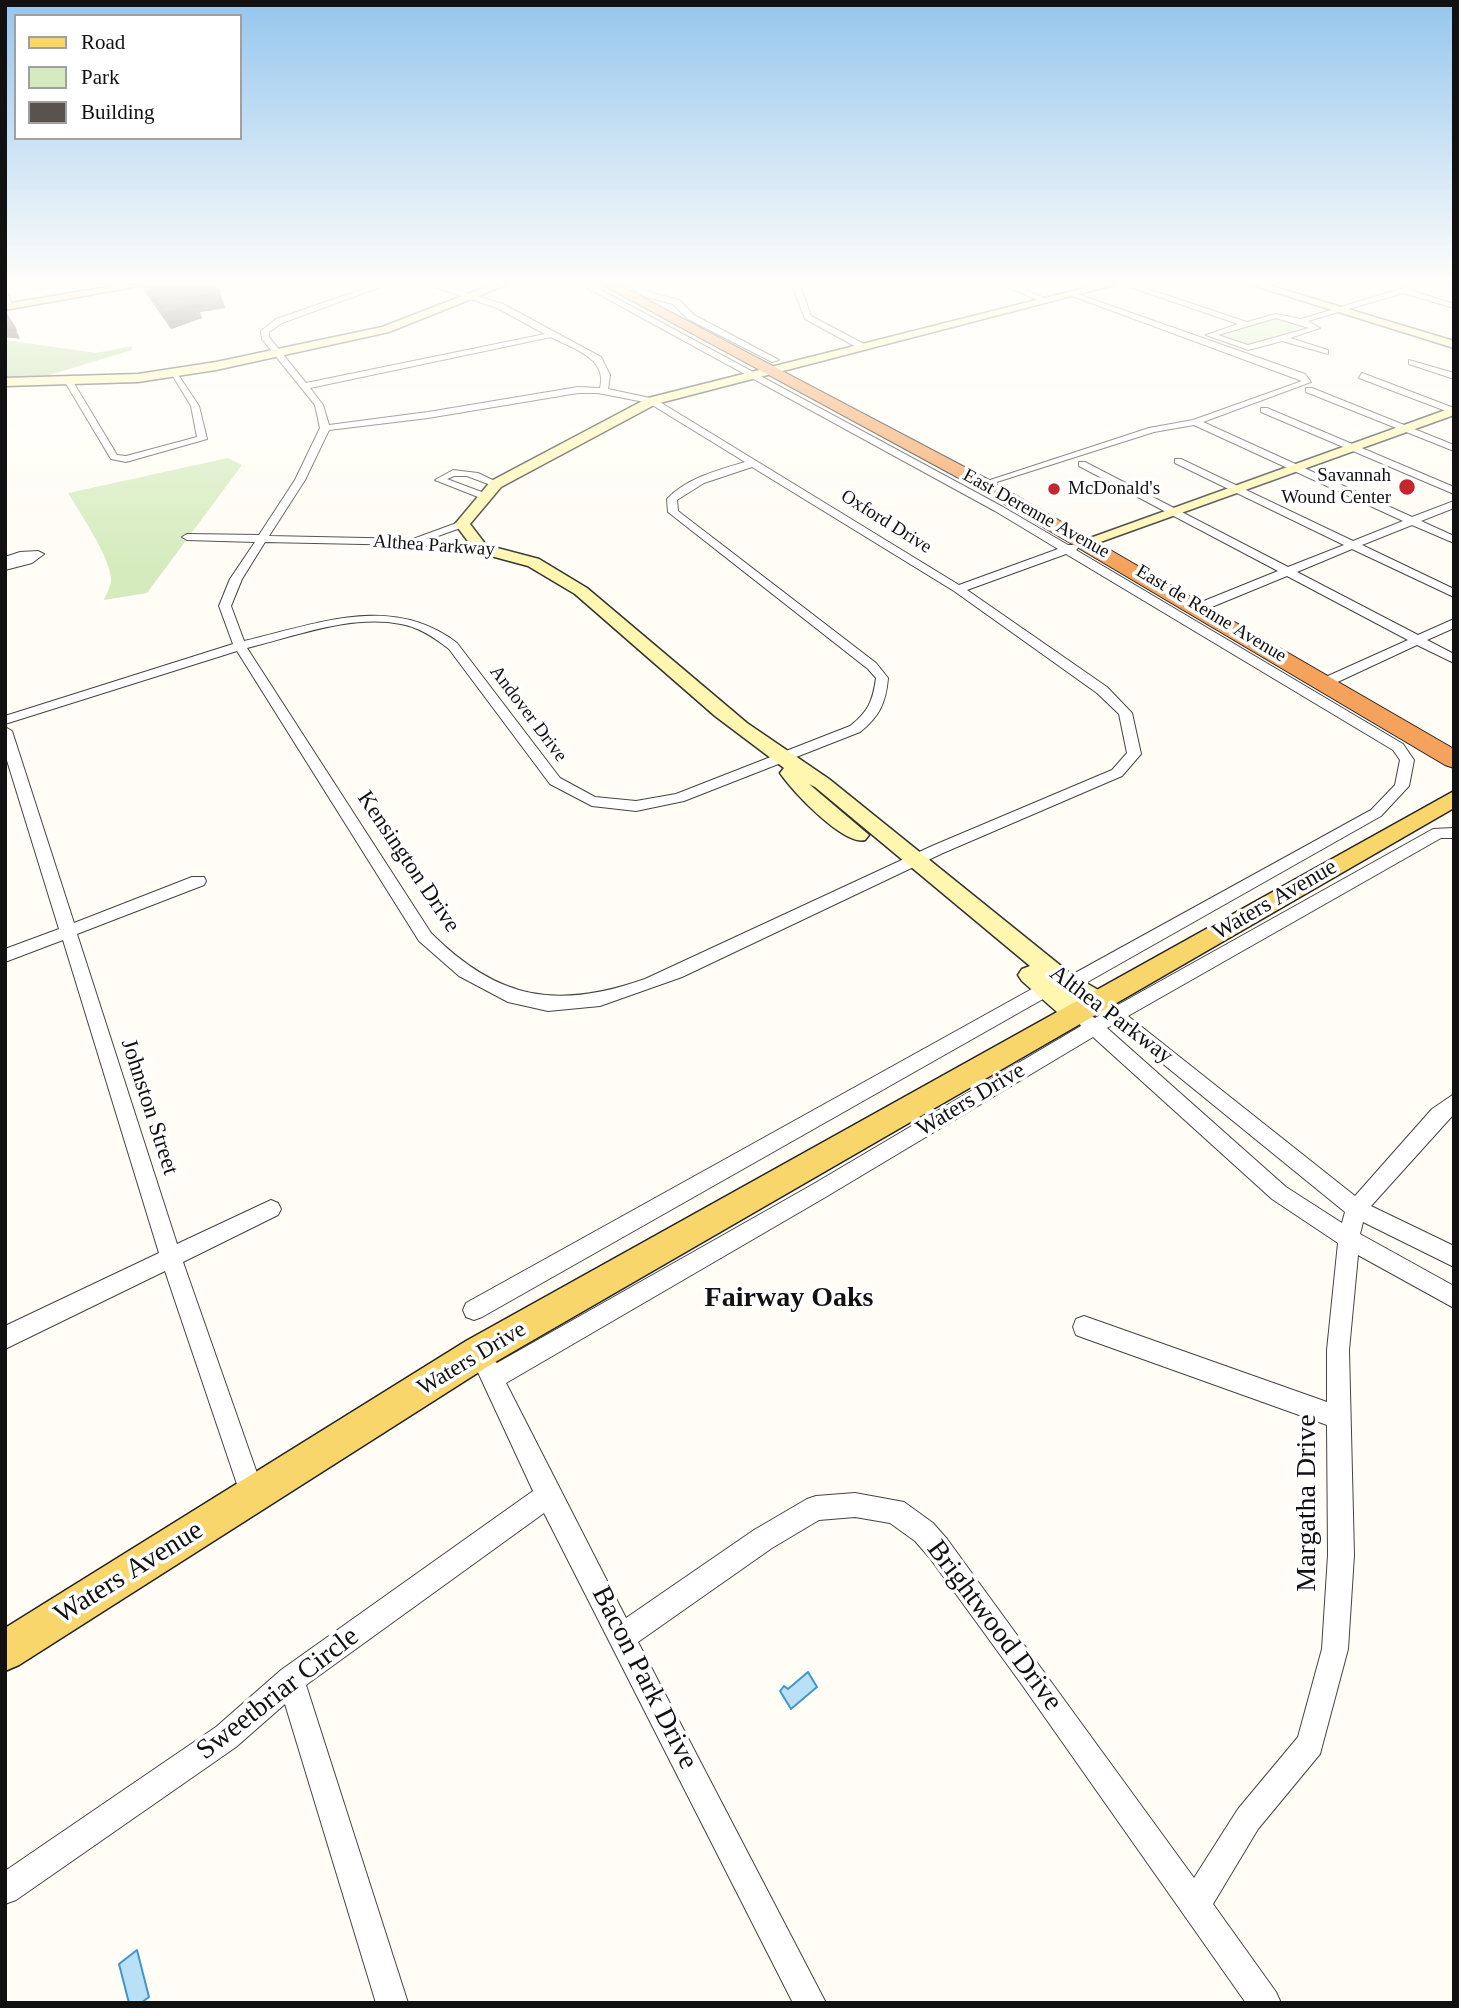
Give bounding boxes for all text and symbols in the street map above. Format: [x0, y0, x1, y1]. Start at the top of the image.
legend [14, 14, 242, 140]
text: Road [81, 30, 125, 54]
text: Park [81, 65, 120, 89]
text: Building [81, 100, 155, 124]
street label: East Derenne Avenue [959, 464, 1113, 564]
place label: Savannah Wound Center [1281, 465, 1391, 509]
marker: Savannah Wound Center [1397, 477, 1417, 497]
place label: McDonald's [1068, 478, 1160, 500]
marker: McDonald's [1046, 481, 1062, 497]
street label: Oxford Drive [836, 485, 936, 559]
street label: Althea Parkway [372, 530, 496, 562]
street label: East de Renne Avenue [1132, 560, 1290, 668]
street label: Andover Drive [484, 661, 572, 767]
street label: Kensington Drive [351, 786, 465, 938]
street label: Waters Avenue [1208, 853, 1342, 947]
street label: Althea Parkway [1044, 960, 1178, 1070]
street label: Johnston Street [114, 1036, 184, 1178]
street label: Waters Drive [912, 1057, 1030, 1143]
district label: Fairway Oaks [705, 1282, 873, 1316]
street label: Waters Drive [413, 1316, 531, 1402]
street label: Margatha Drive [1291, 1414, 1325, 1592]
street label: Waters Avenue [48, 1514, 210, 1632]
street label: Brightwood Drive [919, 1534, 1069, 1718]
street label: Bacon Park Drive [583, 1581, 705, 1775]
street label: Sweetbriar Circle [190, 1620, 366, 1768]

